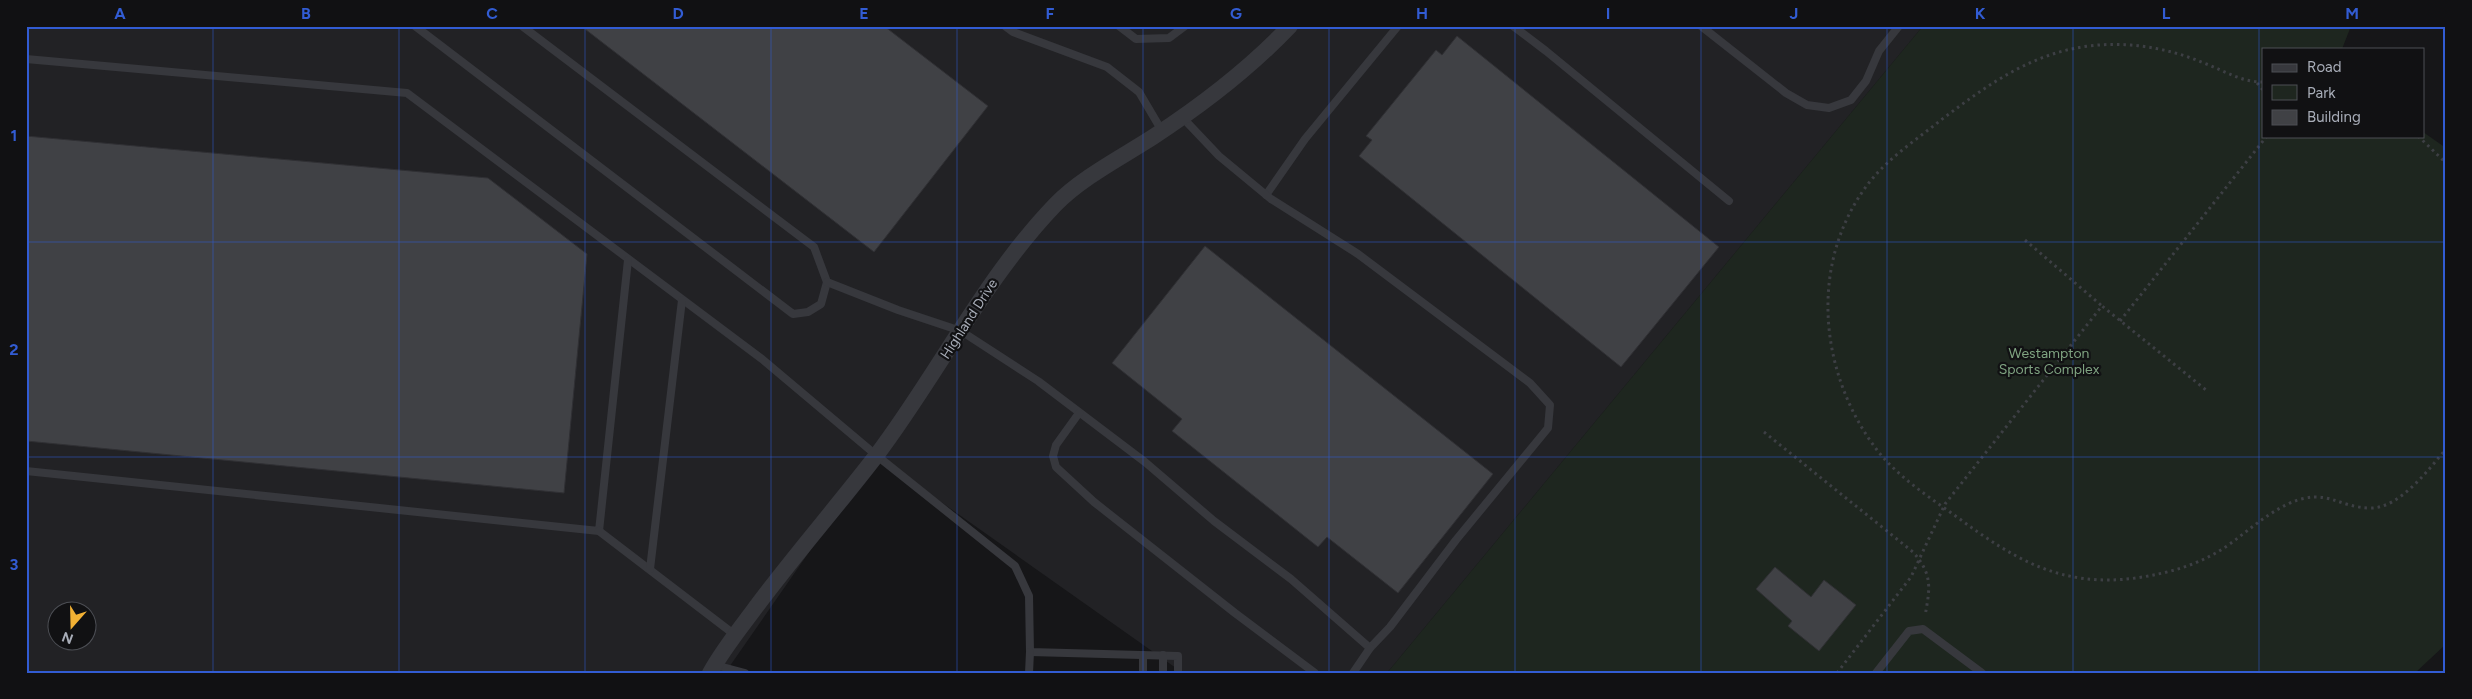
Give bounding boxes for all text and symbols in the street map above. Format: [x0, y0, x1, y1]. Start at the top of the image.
text: A [114, 4, 126, 23]
text: B [301, 4, 311, 23]
text: C [486, 4, 498, 23]
text: D [672, 4, 684, 23]
text: E [859, 4, 869, 23]
text: F [1046, 4, 1055, 23]
text: G [1230, 4, 1242, 23]
text: H [1416, 4, 1428, 23]
text: I [1606, 4, 1610, 23]
text: J [1790, 4, 1798, 23]
text: K [1975, 4, 1986, 23]
text: L [2162, 4, 2171, 23]
text: M [2345, 4, 2359, 23]
legend [2262, 48, 2424, 138]
text: Road [2307, 58, 2342, 76]
text: Park [2307, 84, 2336, 102]
text: Building [2307, 108, 2361, 126]
text: 1 [11, 126, 17, 145]
street label: Highland Drive [937, 276, 1001, 362]
text: 2 [9, 340, 19, 359]
park label: Westampton Sports Complex [1999, 345, 2100, 378]
text: 3 [10, 555, 19, 574]
north arrow [48, 602, 98, 652]
text: N [60, 628, 76, 648]

